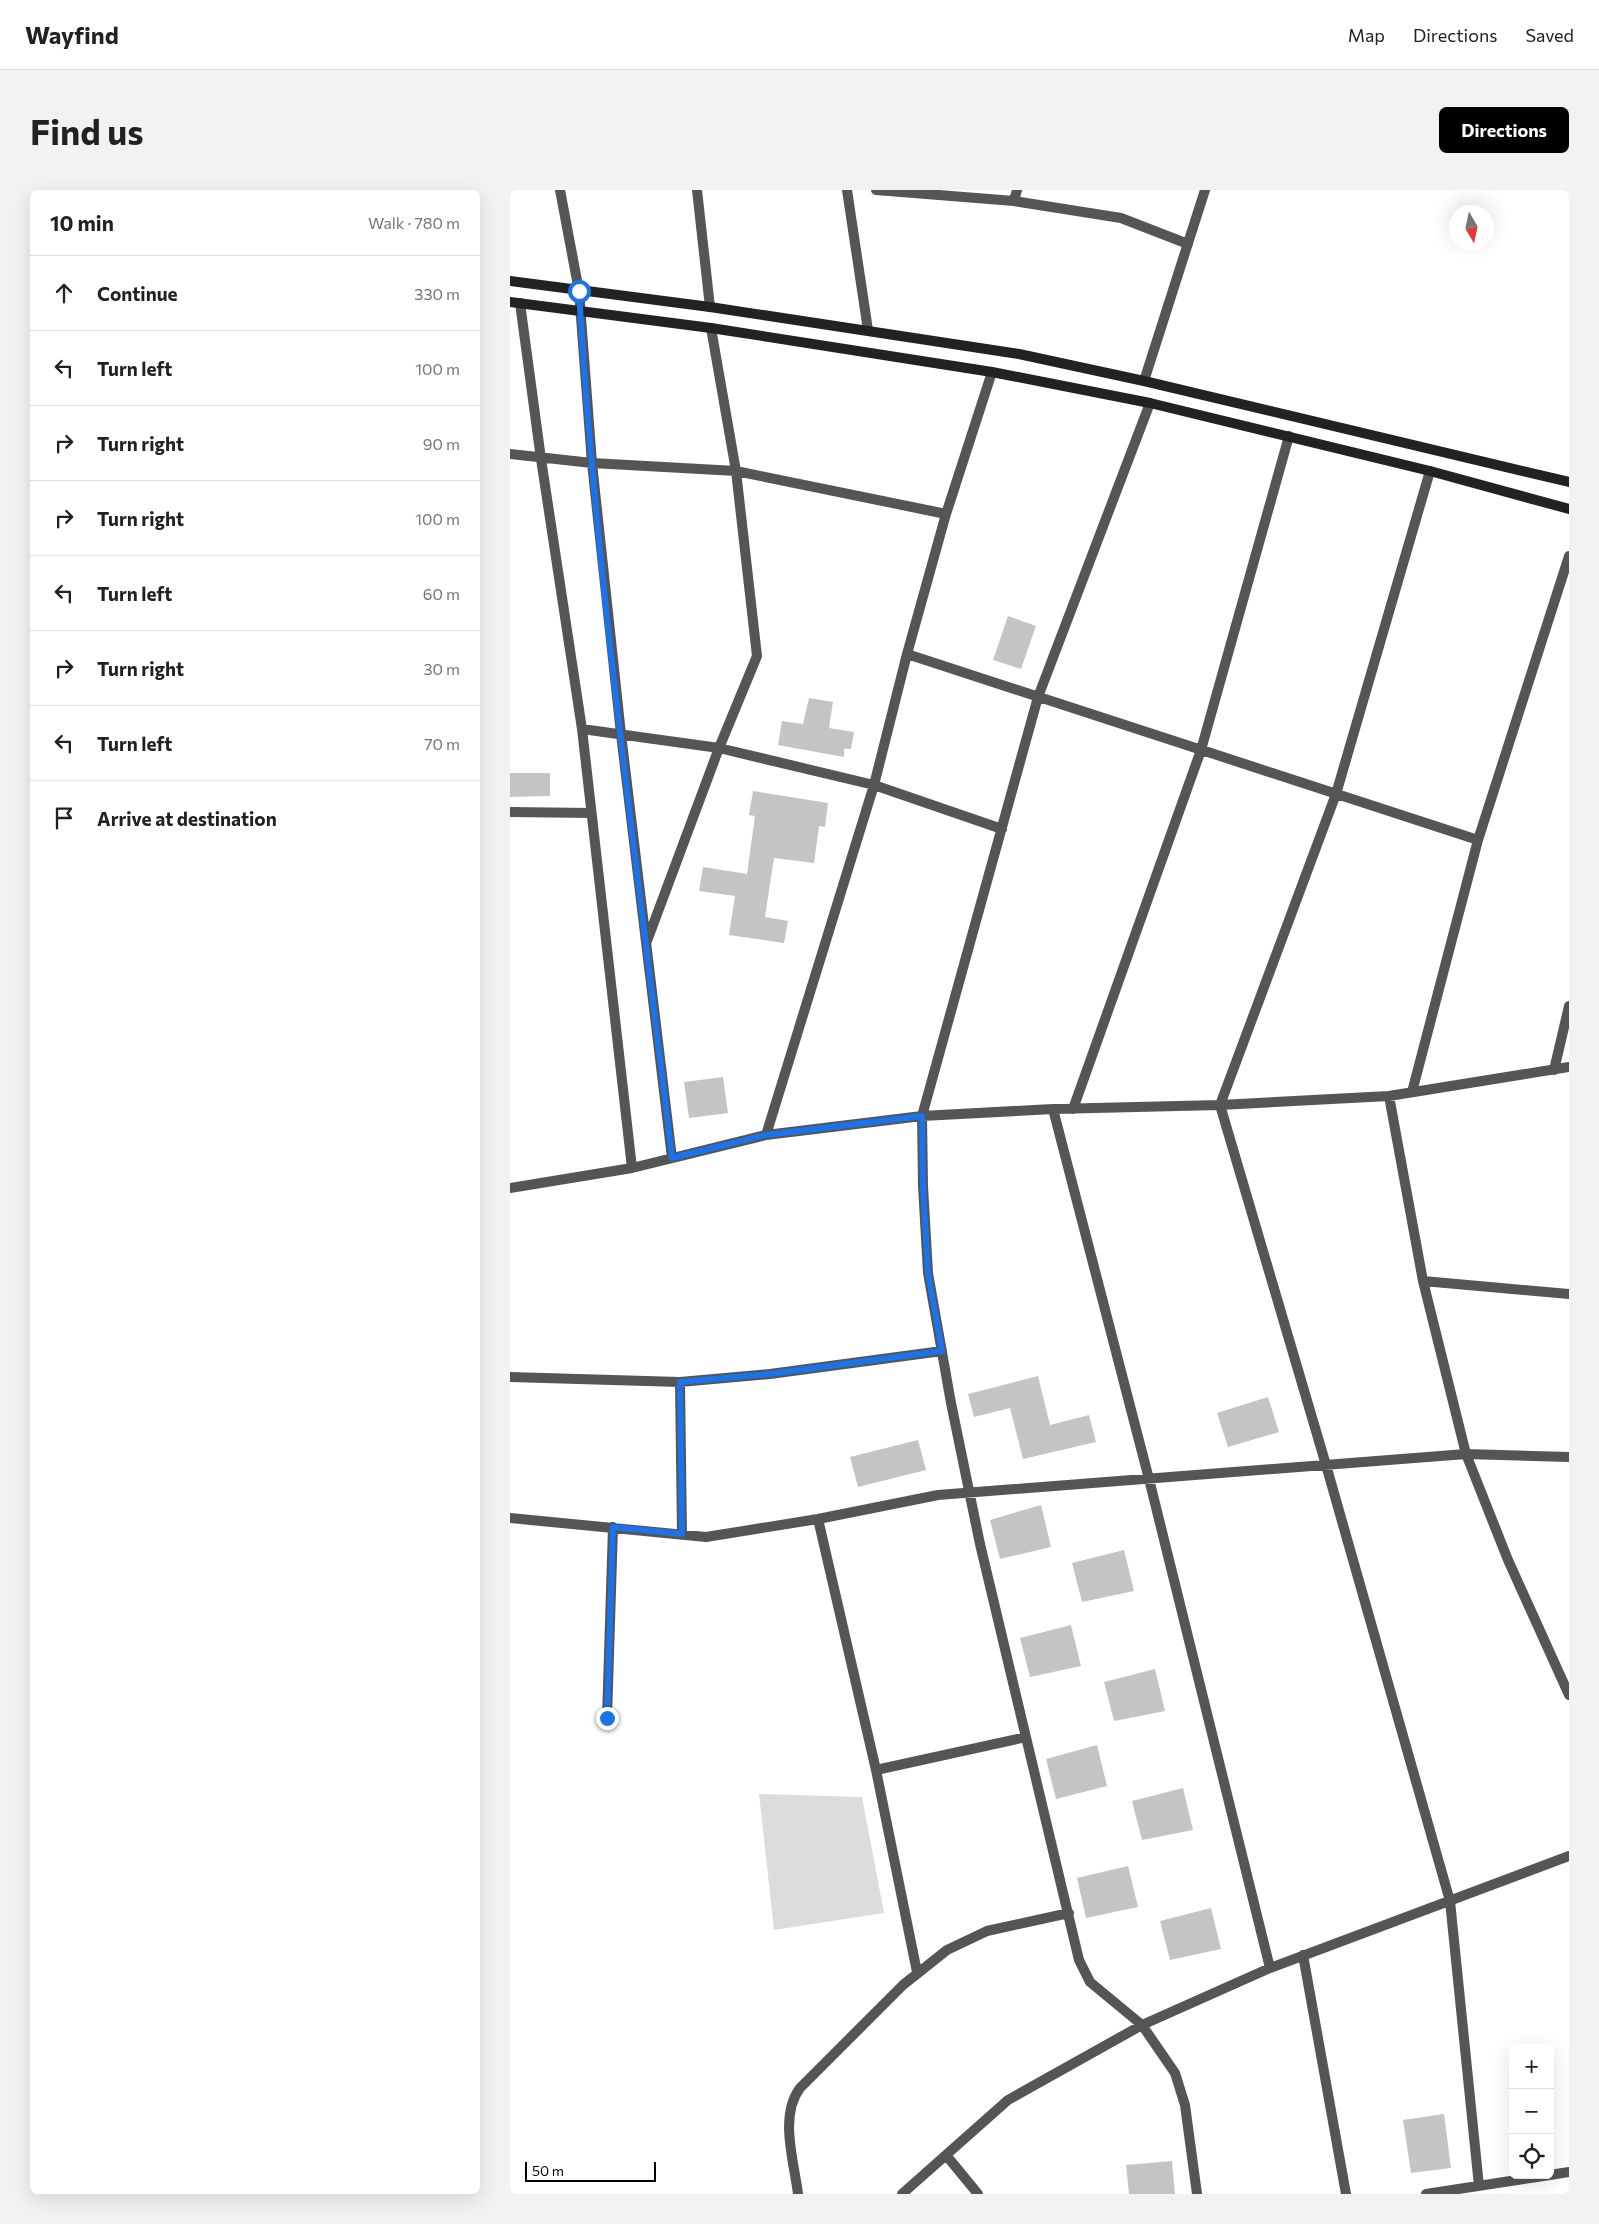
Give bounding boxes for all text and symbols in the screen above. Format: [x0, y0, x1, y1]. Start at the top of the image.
text: Wayfind [25, 20, 119, 49]
text: Map [1348, 24, 1385, 46]
text: Directions [1413, 24, 1497, 46]
text: Saved [1525, 24, 1574, 46]
button: Directions [1439, 107, 1569, 153]
text: Find us [30, 109, 144, 152]
north arrow [1449, 205, 1494, 250]
text: 10 min [50, 210, 114, 235]
text: Walk · 780 m [368, 213, 460, 232]
icon: ahead [50, 279, 78, 307]
route start [568, 280, 591, 303]
text: Continue [97, 282, 177, 305]
text: 330 m [414, 284, 460, 303]
icon: left [50, 354, 78, 382]
text: Turn left [97, 357, 172, 380]
text: 100 m [415, 359, 460, 378]
icon: right [50, 429, 78, 457]
text: Turn right [97, 432, 184, 455]
text: 90 m [423, 434, 460, 453]
icon: right [50, 504, 78, 532]
text: Turn right [97, 507, 184, 530]
text: 100 m [415, 509, 460, 528]
icon: left [50, 579, 78, 607]
text: Turn left [97, 582, 172, 605]
text: 60 m [423, 584, 460, 603]
icon: right [50, 654, 78, 682]
text: Turn right [97, 657, 184, 680]
text: 30 m [423, 659, 460, 678]
icon: left [50, 729, 78, 757]
text: Turn left [97, 732, 172, 755]
text: 70 m [424, 734, 460, 753]
icon: arrive [50, 804, 78, 832]
text: Arrive at destination [97, 807, 277, 830]
route end [596, 1707, 619, 1730]
map controls [1509, 2044, 1554, 2179]
button: + [1509, 2044, 1554, 2089]
button: − [1509, 2089, 1554, 2134]
button: locate [1509, 2134, 1554, 2179]
scale bar [525, 2159, 656, 2182]
text: 50 m [532, 2162, 564, 2179]

